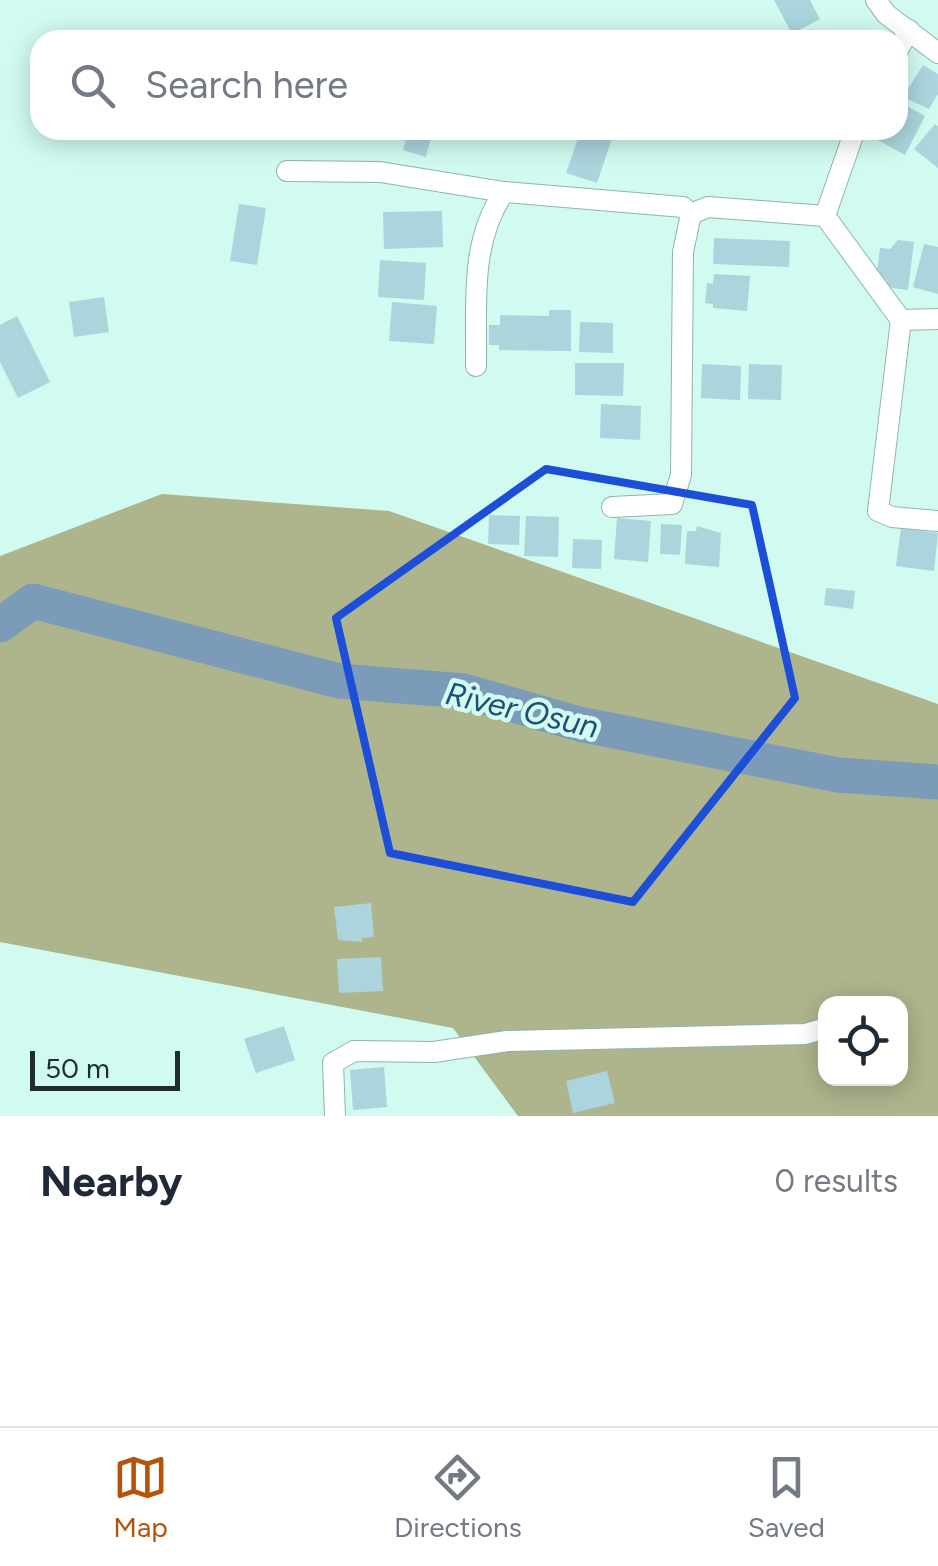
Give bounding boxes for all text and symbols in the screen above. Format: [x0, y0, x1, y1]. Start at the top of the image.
search box [30, 30, 908, 140]
icon: search [65, 58, 120, 113]
text: Search here [145, 62, 348, 108]
water label: River Osun [442, 674, 602, 746]
map controls [818, 996, 908, 1086]
button: locate [818, 996, 908, 1086]
scale bar [30, 1046, 180, 1090]
text: 50 m [45, 1051, 110, 1085]
text: Nearby [40, 1156, 182, 1207]
text: 0 results [774, 1162, 898, 1200]
tab: Map [113, 1450, 168, 1544]
tab: Directions [394, 1450, 522, 1544]
tab: Saved [748, 1450, 825, 1544]

